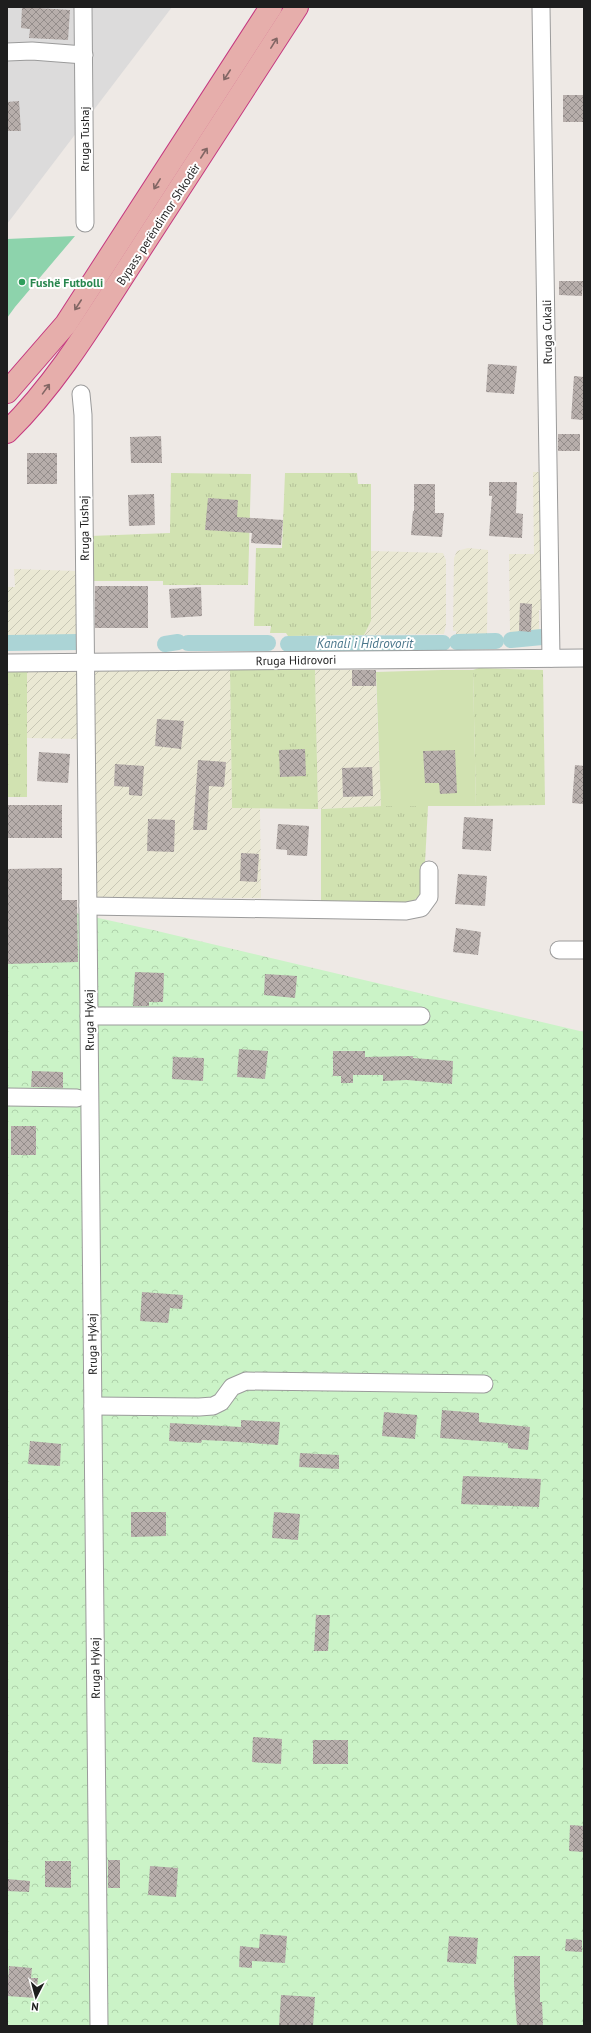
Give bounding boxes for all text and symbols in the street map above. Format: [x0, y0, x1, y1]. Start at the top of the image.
one-way arrow [270, 38, 278, 49]
one-way arrow [223, 69, 231, 80]
street label: Rruga Tushaj [77, 106, 92, 172]
one-way arrow [201, 147, 209, 159]
street label: Bypass perëndimor Shkodër [113, 160, 203, 288]
one-way arrow [153, 179, 161, 190]
place label: Fushë Futbolli [30, 275, 103, 290]
marker: Fushë Futbolli [17, 277, 27, 287]
one-way arrow [74, 299, 82, 311]
street label: Rruga Cukali [539, 300, 555, 364]
one-way arrow [42, 383, 50, 394]
street label: Rruga Tushaj [76, 495, 92, 561]
water label: Kanali i Hidrovorit [317, 635, 414, 652]
street label: Rruga Hidrovori [256, 652, 336, 668]
street label: Rruga Hykaj [81, 989, 97, 1051]
street label: Rruga Hykaj [84, 1313, 100, 1375]
street label: Rruga Hykaj [87, 1637, 103, 1699]
north arrow [16, 1977, 56, 2017]
text: N [31, 2000, 39, 2014]

